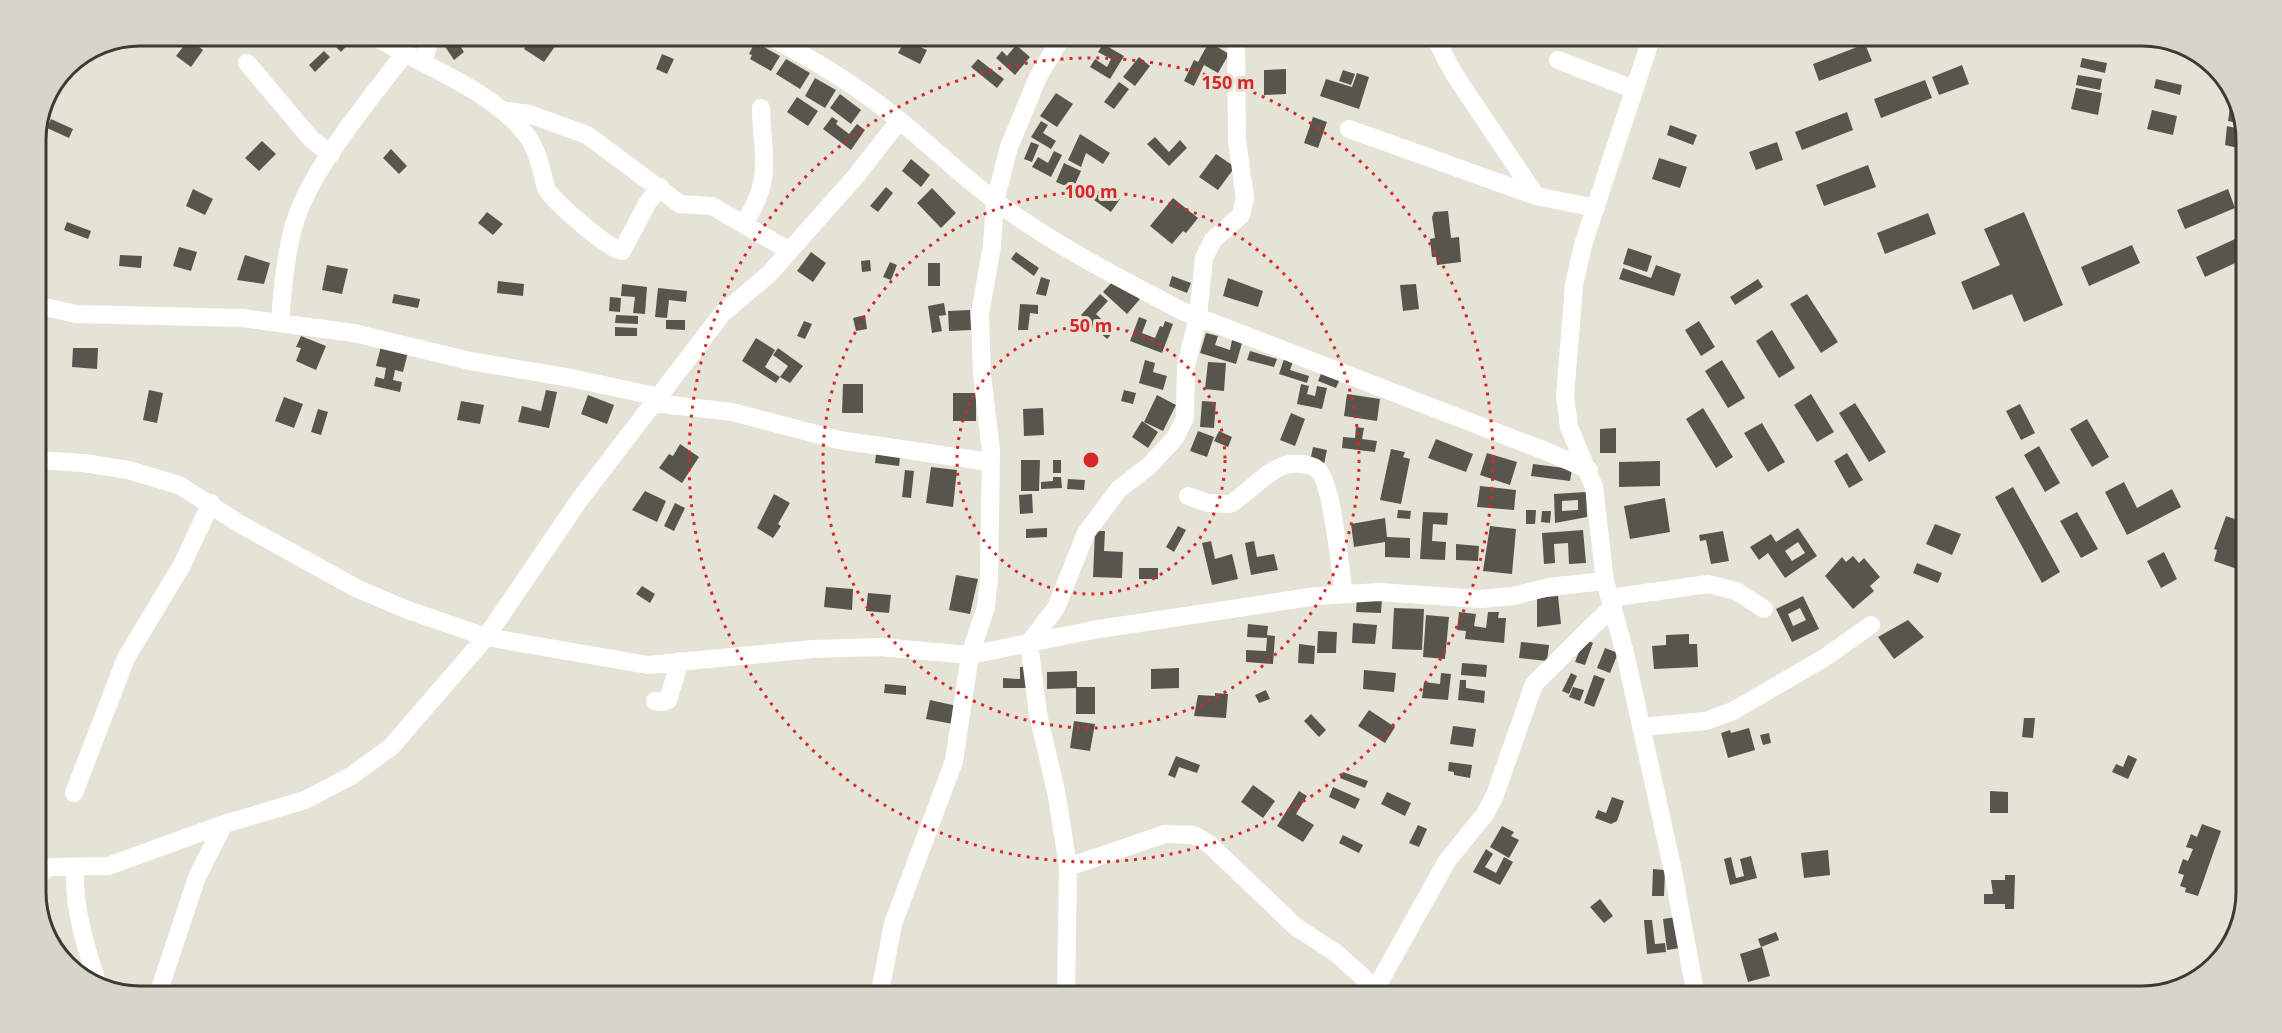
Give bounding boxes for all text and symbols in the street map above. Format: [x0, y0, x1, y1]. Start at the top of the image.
text: 150 m [1201, 70, 1255, 94]
text: 100 m [1064, 179, 1118, 203]
text: 50 m [1070, 313, 1112, 337]
centre of rings [1081, 450, 1101, 470]

